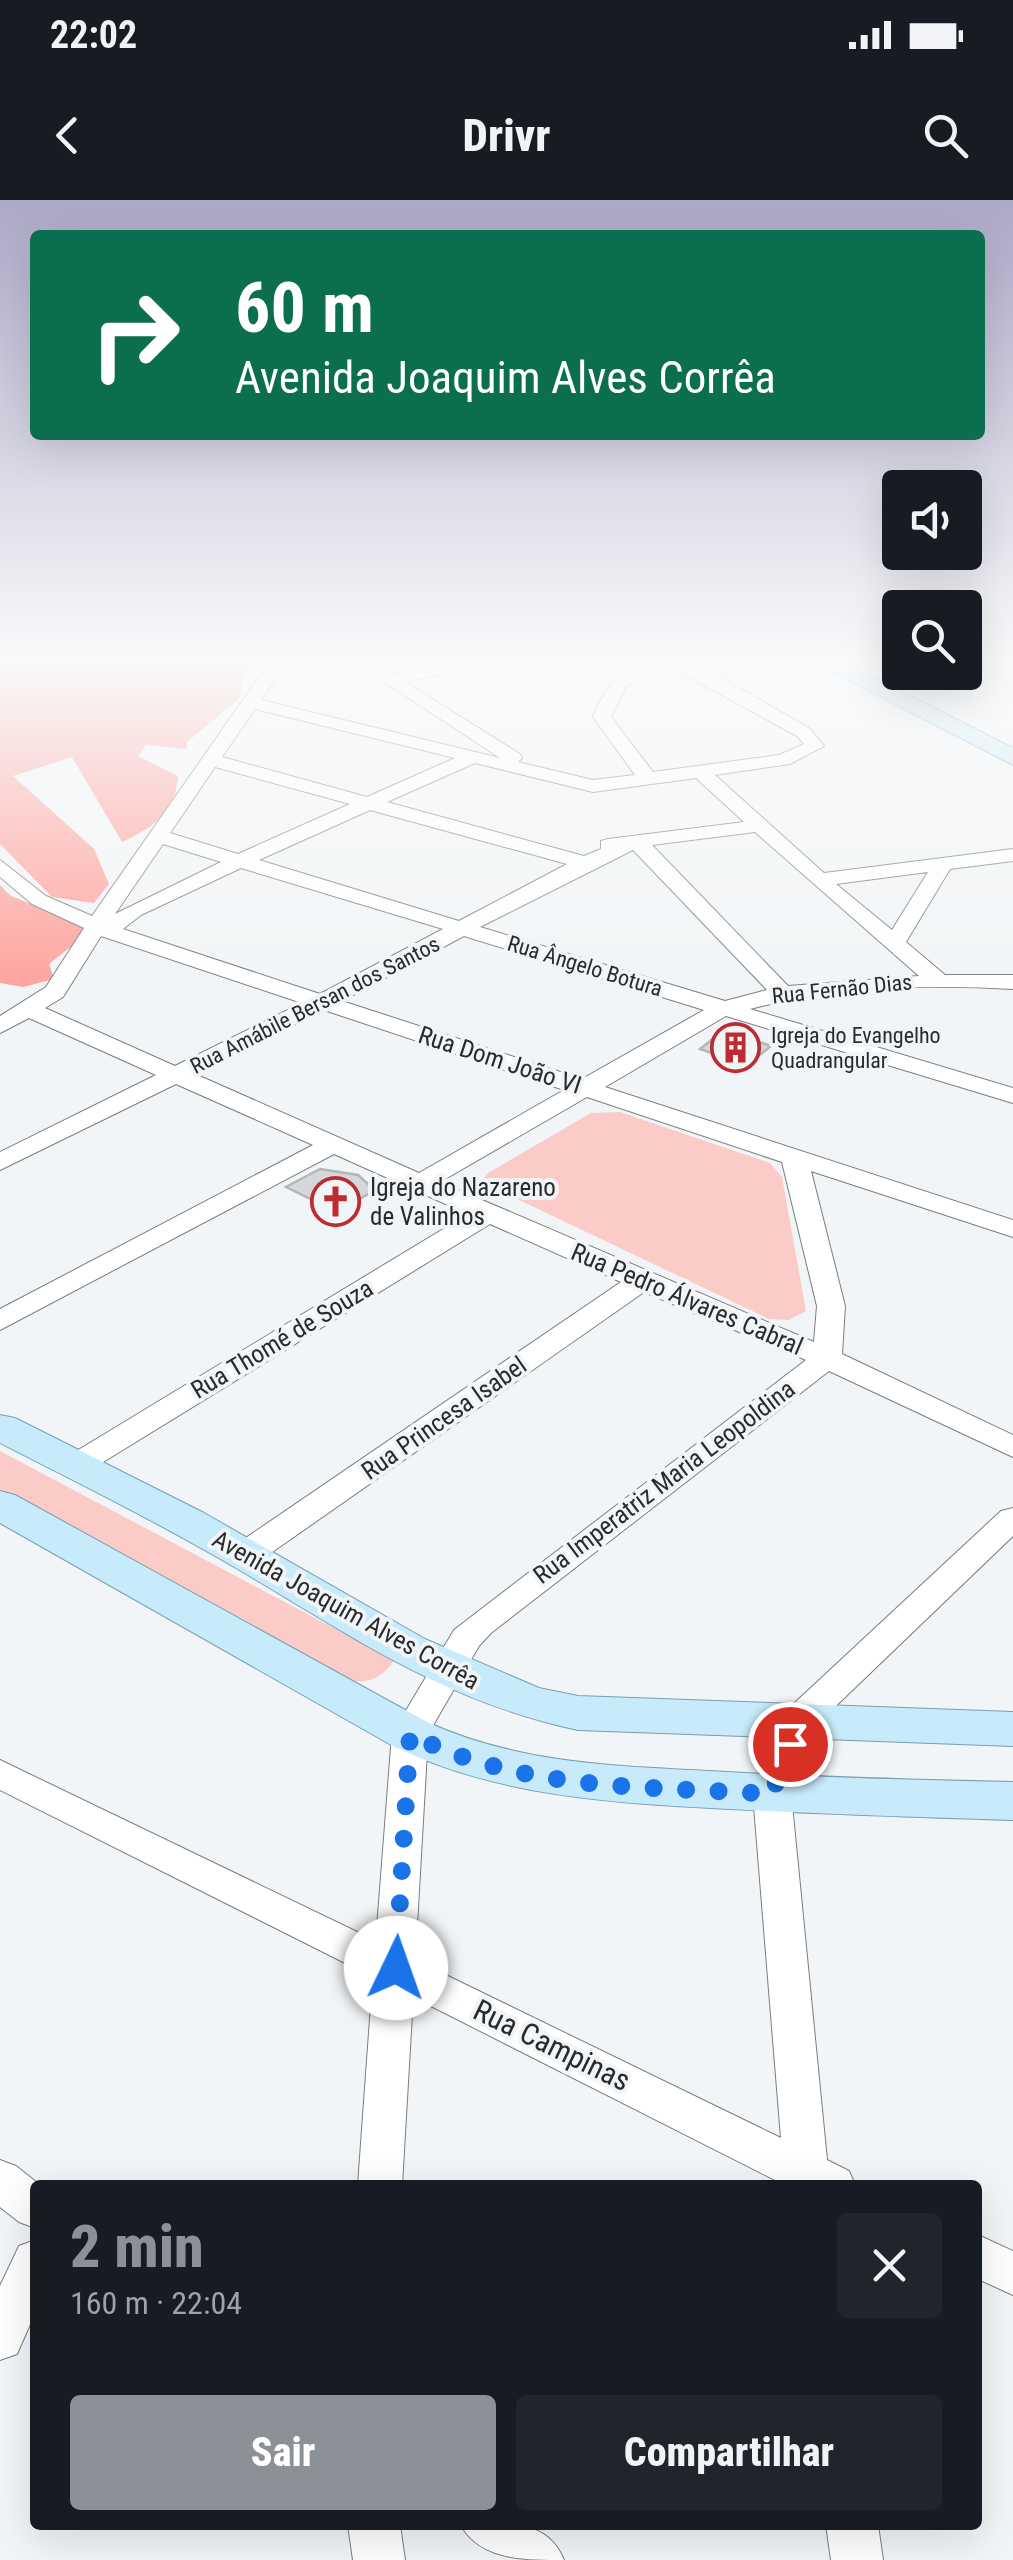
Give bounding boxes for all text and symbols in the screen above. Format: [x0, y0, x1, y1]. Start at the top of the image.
text: 22:02 [50, 13, 137, 57]
icon: back [40, 108, 95, 163]
icon: search [918, 108, 973, 163]
text: Drivr [463, 109, 550, 162]
text: 60 m [235, 267, 374, 349]
icon: right [70, 270, 200, 400]
text: Avenida Joaquim Alves Corrêa [235, 351, 776, 404]
map controls [882, 470, 982, 690]
button: sound [882, 470, 982, 570]
button: search [882, 590, 982, 690]
street label: Rua Amábile Bersan dos Santos [186, 931, 444, 1079]
street label: Rua Ângelo Botura [505, 931, 665, 1001]
street label: Rua Fernão Dias [771, 969, 913, 1009]
street label: Rua Dom João VI [415, 1020, 585, 1100]
building icon: Igreja do Evangelho Quadrangular [710, 1022, 762, 1074]
place label: Igreja do Evangelho Quadrangular [771, 1023, 941, 1073]
place label: Igreja do Nazareno de Valinhos [370, 1173, 556, 1231]
church icon: Igreja do Nazareno de Valinhos [309, 1175, 361, 1227]
street label: Rua Pedro Álvares Cabral [567, 1236, 808, 1361]
street label: Rua Thomé de Souza [186, 1273, 378, 1405]
street label: Rua Princesa Isabel [356, 1350, 532, 1486]
street label: Rua Imperatriz Maria Leopoldina [528, 1374, 800, 1590]
street label: Avenida Joaquim Alves Corrêa [208, 1524, 484, 1696]
pin [748, 1702, 833, 1787]
icon: arrive [763, 1717, 818, 1772]
position arrow [344, 1916, 448, 2020]
street label: Rua Campinas [468, 1992, 636, 2098]
text: 2 min [70, 2211, 204, 2282]
button: close [837, 2213, 942, 2318]
text: 160 m · 22:04 [70, 2284, 242, 2322]
button: Sair [70, 2395, 496, 2510]
button: Compartilhar [516, 2395, 942, 2510]

